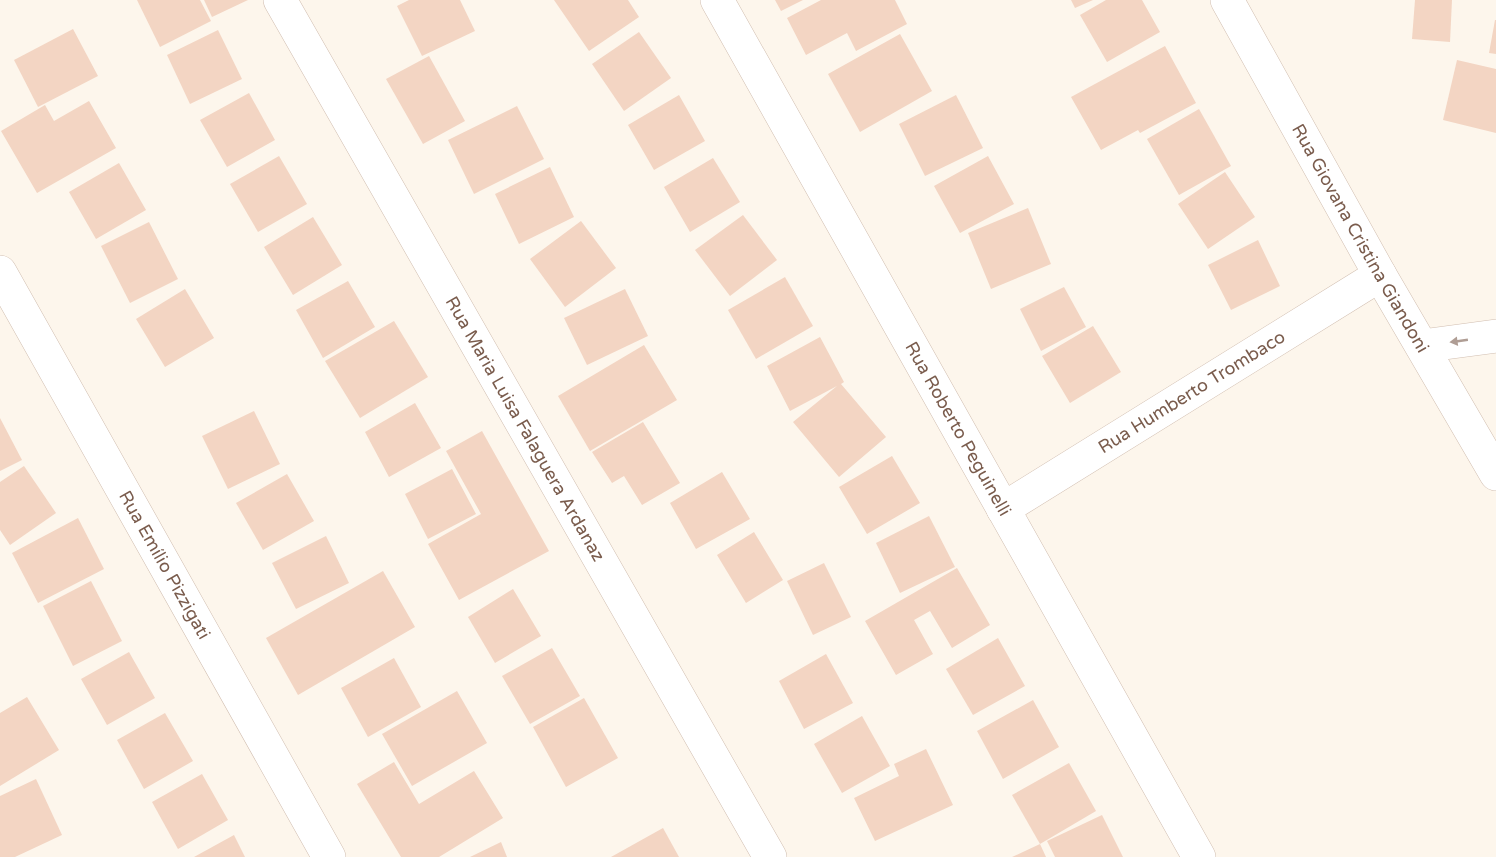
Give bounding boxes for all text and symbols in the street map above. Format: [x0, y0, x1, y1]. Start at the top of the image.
street label: Rua Giovana Cristina Giandoni [1287, 120, 1434, 357]
street label: Rua Maria Luisa Falaguera Ardanaz [441, 292, 610, 565]
street label: Rua Humberto Trombaco [1094, 326, 1289, 458]
one-way arrow [1449, 336, 1468, 345]
street label: Rua Roberto Peguinelli [900, 338, 1016, 520]
street label: Rua Emílio Pizzigati [114, 487, 215, 643]

